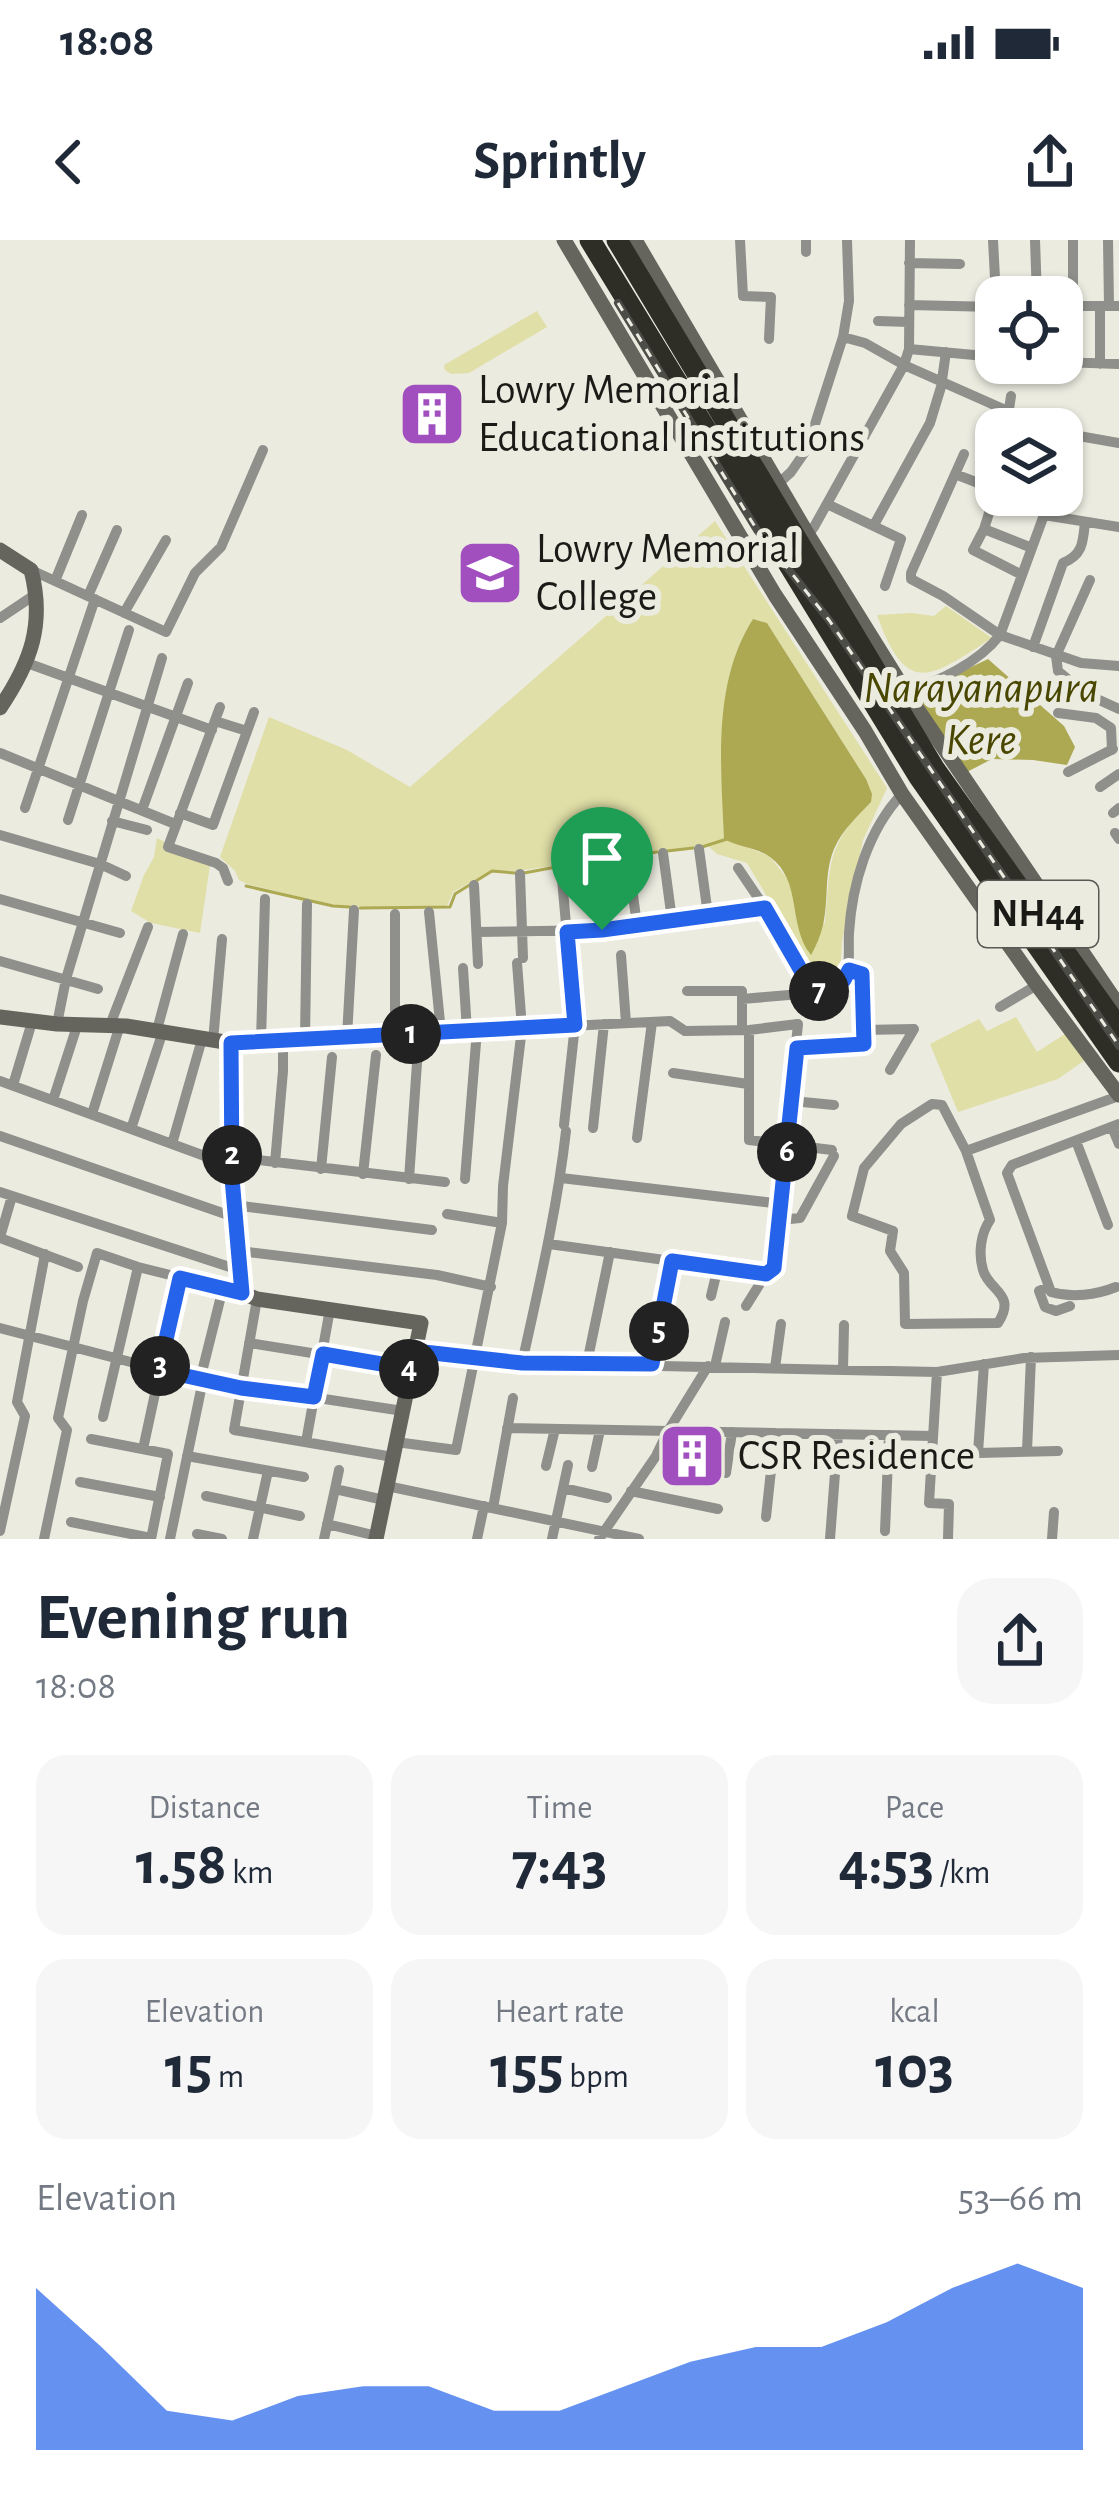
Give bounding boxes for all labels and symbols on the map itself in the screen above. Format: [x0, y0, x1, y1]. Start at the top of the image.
place label: Lowry Memorial Educational Institutions [478, 369, 865, 459]
building icon: Lowry Memorial Educational Institutions [397, 379, 467, 449]
place label: Lowry Memorial College [536, 528, 799, 618]
school or university icon: Lowry Memorial College [455, 538, 525, 608]
water label: Narayanapura Kere [863, 666, 1099, 763]
pin [551, 807, 653, 930]
road number: NH44 [978, 881, 1098, 947]
pin: 7 [789, 961, 849, 1021]
pin: 1 [381, 1004, 441, 1064]
pin: 6 [757, 1122, 817, 1182]
pin: 2 [202, 1125, 262, 1185]
pin: 5 [629, 1301, 689, 1361]
pin: 3 [130, 1336, 190, 1396]
pin: 4 [379, 1339, 439, 1399]
building icon: CSR Residence [657, 1421, 727, 1491]
place label: CSR Residence [738, 1435, 975, 1477]

